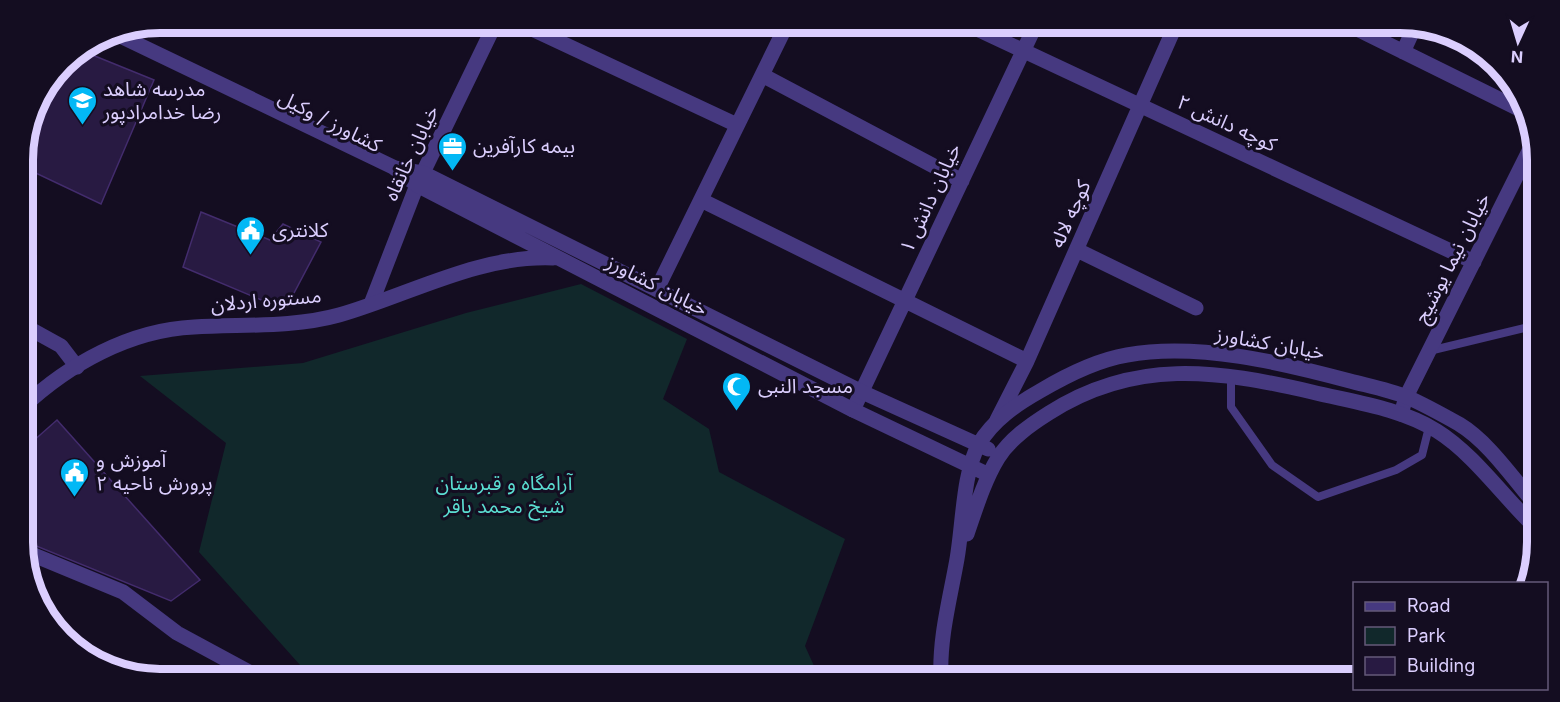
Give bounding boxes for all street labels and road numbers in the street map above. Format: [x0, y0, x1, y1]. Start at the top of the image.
street label: کشاورز / وکیل [274, 85, 386, 158]
street label: کوچه دانش ۲ [1173, 90, 1281, 158]
street label: خیابان خانقاه [378, 102, 444, 204]
street label: خیابان دانش ۱ [894, 140, 966, 256]
street label: کوچه لاله [1045, 176, 1097, 252]
street label: خیابان نیما یوشیج [1409, 189, 1498, 329]
street label: خیابان کشاورز [602, 249, 712, 321]
street label: مستوره اردلان [210, 283, 322, 317]
street label: خیابان کشاورز [1213, 321, 1326, 364]

